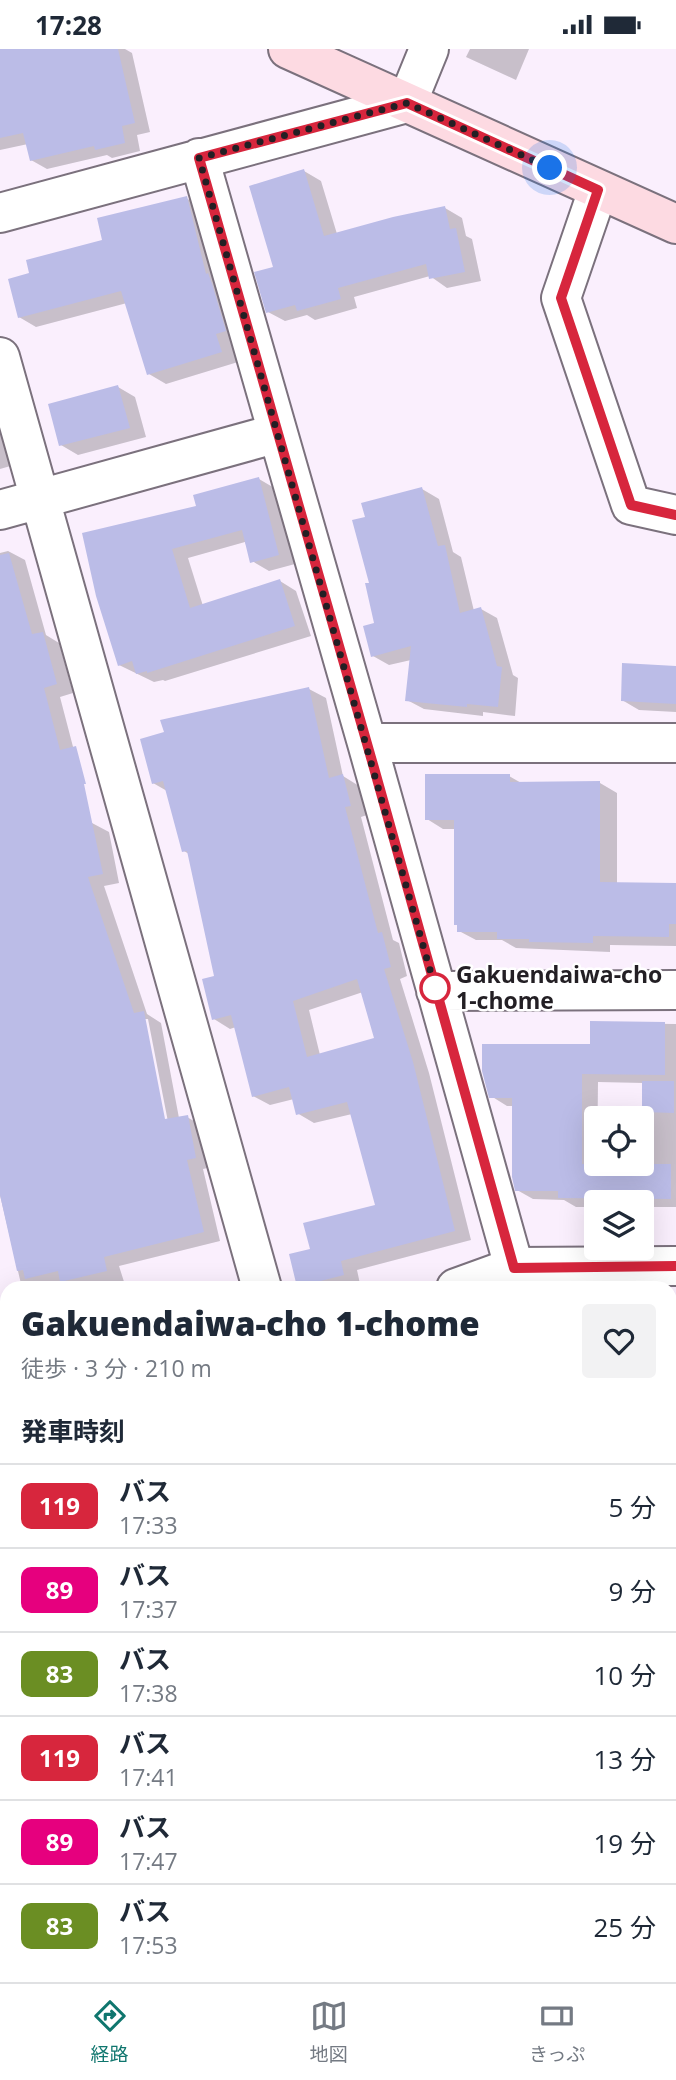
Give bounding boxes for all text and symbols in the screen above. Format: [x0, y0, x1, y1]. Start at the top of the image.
text: 17:28 [35, 7, 102, 43]
your location [532, 150, 567, 185]
place label: Gakuendaiwa-cho 1-chome [456, 958, 662, 1016]
marker: Gakuendaiwa-cho 1-chome [420, 973, 450, 1003]
map controls [584, 1106, 654, 1260]
button: locate [584, 1106, 654, 1176]
button: layers [584, 1190, 654, 1260]
text: Gakuendaiwa-cho 1-chome [21, 1301, 480, 1346]
button: heart [582, 1304, 656, 1378]
text: 徒歩 · 3 分 · 210 m [21, 1352, 212, 1384]
text: 発車時刻 [21, 1413, 125, 1449]
text: バス [119, 1473, 171, 1509]
text: 119 [39, 1489, 80, 1522]
text: 5 分 [608, 1489, 656, 1525]
text: 17:33 [119, 1509, 178, 1541]
text: バス [119, 1557, 171, 1593]
text: 89 [46, 1573, 73, 1606]
text: 9 分 [608, 1573, 656, 1609]
text: 17:37 [119, 1593, 178, 1625]
text: バス [119, 1641, 171, 1677]
text: 83 [46, 1657, 73, 1690]
text: 10 分 [594, 1657, 656, 1693]
text: 17:38 [119, 1677, 178, 1709]
text: バス [119, 1725, 171, 1761]
text: 119 [39, 1741, 80, 1774]
text: 13 分 [594, 1741, 656, 1777]
text: 17:41 [119, 1761, 178, 1793]
text: バス [119, 1809, 171, 1845]
text: 89 [46, 1825, 73, 1858]
text: 19 分 [594, 1825, 656, 1861]
text: 17:47 [119, 1845, 178, 1877]
text: バス [119, 1893, 171, 1929]
text: 83 [46, 1909, 73, 1942]
text: 25 分 [594, 1909, 656, 1945]
text: 17:53 [119, 1929, 178, 1961]
tab: 経路 [91, 1997, 129, 2067]
tab: 地図 [310, 1997, 348, 2067]
tab: きっぷ [529, 1997, 585, 2067]

